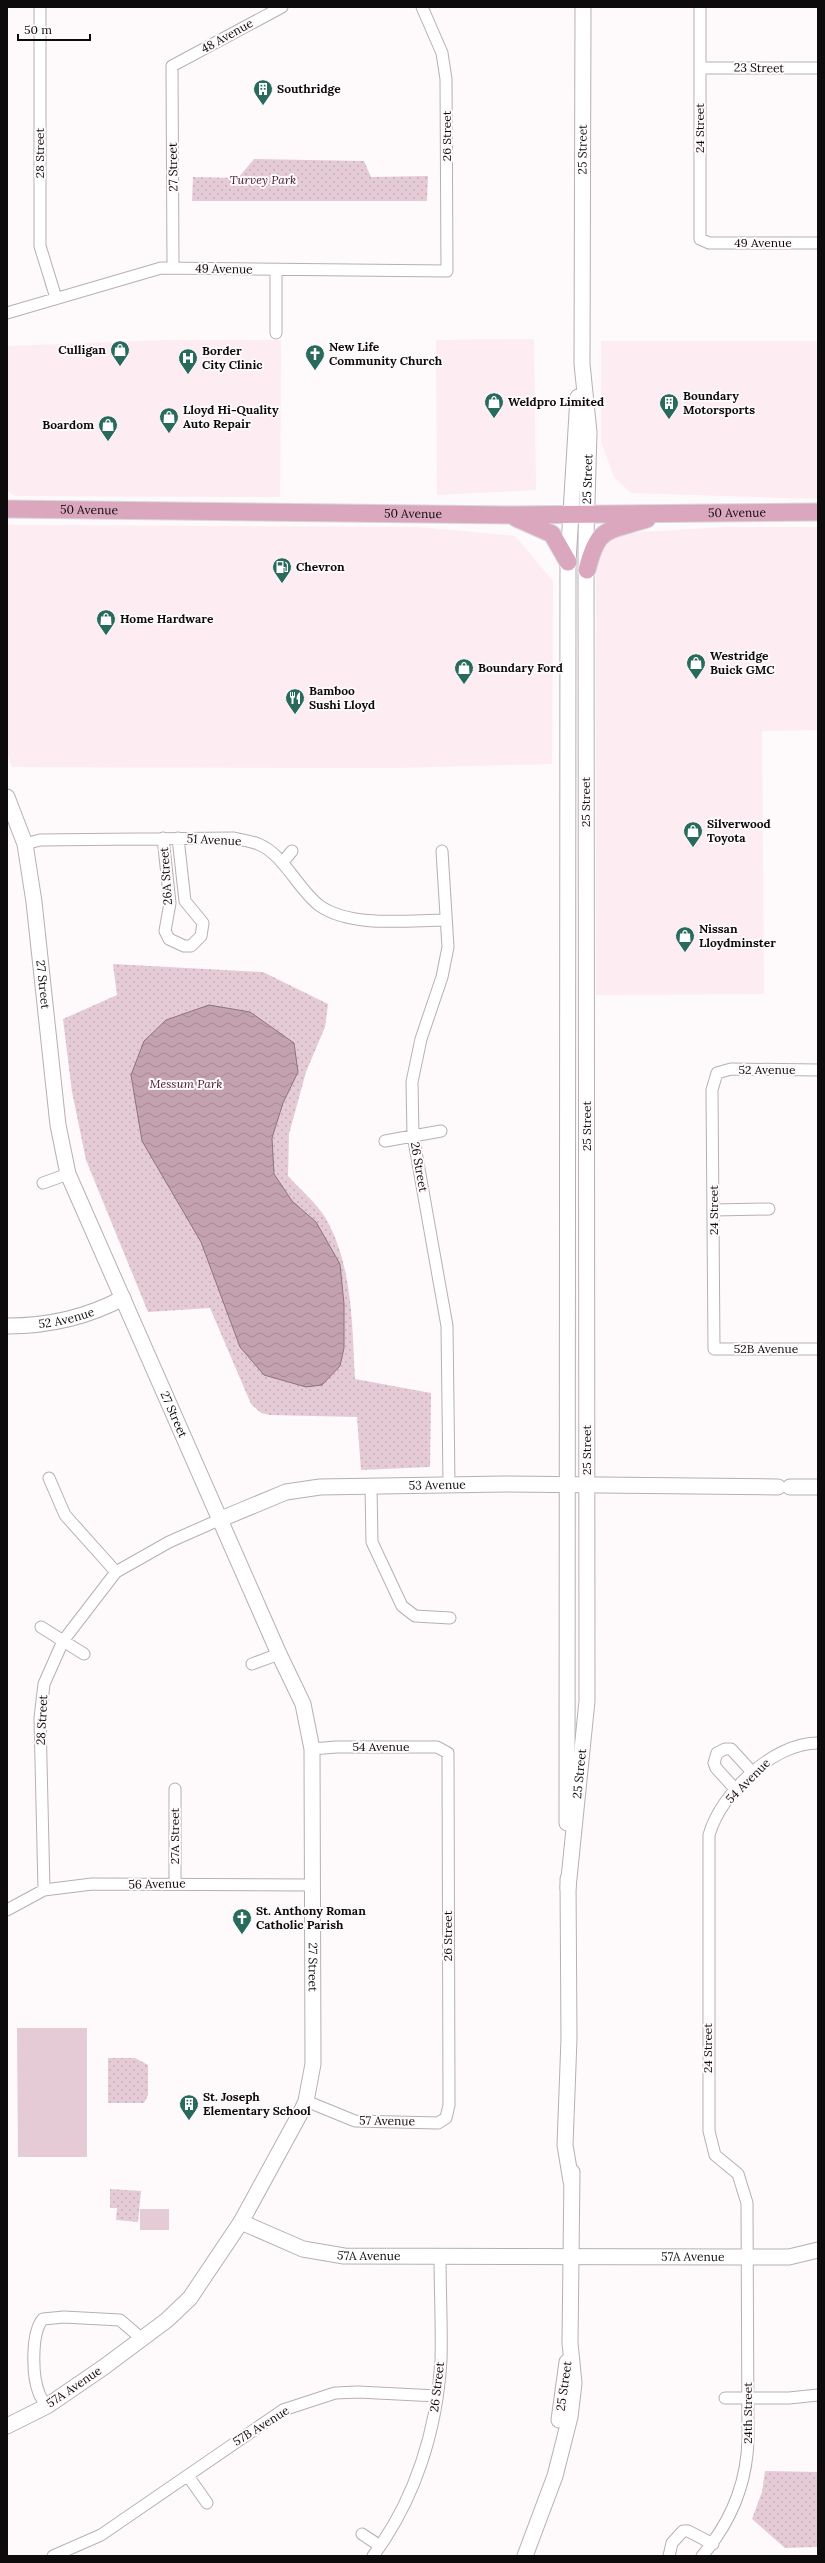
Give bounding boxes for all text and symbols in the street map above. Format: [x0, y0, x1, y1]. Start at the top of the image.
street label: 48 Avenue [198, 15, 256, 56]
scale bar [18, 16, 90, 42]
text: 50 m [24, 22, 52, 37]
street label: 23 Street [734, 60, 785, 75]
building icon: Southridge [252, 78, 274, 106]
place label: Southridge [277, 81, 341, 96]
street label: 24 Street [692, 103, 707, 153]
street label: 26 Street [439, 110, 454, 161]
street label: 25 Street [575, 124, 590, 175]
street label: 28 Street [32, 127, 47, 178]
street label: 27 Street [165, 142, 180, 192]
park label: Turvey Park [230, 172, 296, 187]
street label: 49 Avenue [734, 235, 792, 250]
street label: 49 Avenue [195, 261, 253, 277]
shop icon: Culligan [109, 339, 131, 367]
place label: New Life Community Church [329, 339, 443, 368]
place label: Culligan [58, 342, 106, 357]
place label: Border City Clinic [202, 343, 263, 372]
church icon: New Life Community Church [304, 343, 326, 371]
hospital icon: Border City Clinic [177, 347, 199, 375]
place label: Boundary Motorsports [683, 388, 755, 417]
shop icon: Weldpro Limited [483, 391, 505, 419]
building icon: Boundary Motorsports [658, 392, 680, 420]
place label: Weldpro Limited [508, 394, 604, 409]
place label: Lloyd Hi-Quality Auto Repair [183, 402, 279, 431]
shop icon: Lloyd Hi-Quality Auto Repair [158, 406, 180, 434]
shop icon: Boardom [97, 414, 119, 442]
place label: Boardom [42, 417, 94, 432]
street label: 25 Street [579, 453, 595, 504]
street label: 50 Avenue [60, 502, 119, 517]
street label: 50 Avenue [384, 505, 443, 521]
street label: 50 Avenue [708, 505, 766, 520]
fuel station icon: Chevron [271, 556, 293, 584]
place label: Chevron [296, 559, 345, 574]
shop icon: Home Hardware [95, 608, 117, 636]
place label: Home Hardware [120, 611, 214, 626]
place label: Westridge Buick GMC [710, 648, 775, 677]
shop icon: Westridge Buick GMC [685, 652, 707, 680]
shop icon: Boundary Ford [453, 657, 475, 685]
place label: Boundary Ford [478, 660, 563, 675]
place label: Bamboo Sushi Lloyd [309, 683, 375, 712]
restaurant icon: Bamboo Sushi Lloyd [284, 687, 306, 715]
street label: 25 Street [578, 777, 593, 827]
place label: Silverwood Toyota [707, 816, 771, 845]
shop icon: Silverwood Toyota [682, 820, 704, 848]
street label: 51 Avenue [186, 831, 242, 848]
street label: 26A Street [156, 846, 175, 906]
place label: Nissan Lloydminster [699, 921, 776, 950]
shop icon: Nissan Lloydminster [674, 925, 696, 953]
street label: 27 Street [33, 959, 54, 1010]
street label: 52 Avenue [739, 1062, 796, 1077]
park label: Messum Park [150, 1076, 222, 1091]
street label: 25 Street [579, 1101, 594, 1151]
street label: 26 Street [408, 1141, 431, 1193]
street label: 24 Street [706, 1185, 721, 1235]
street label: 52 Avenue [38, 1304, 97, 1331]
street label: 52B Avenue [734, 1341, 799, 1356]
street label: 27 Street [157, 1389, 191, 1440]
street label: 25 Street [579, 1425, 594, 1475]
street label: 53 Avenue [409, 1477, 466, 1493]
street label: 28 Street [33, 1694, 50, 1746]
street label: 54 Avenue [353, 1739, 410, 1754]
street label: 25 Street [569, 1747, 589, 1799]
street label: 54 Avenue [722, 1755, 773, 1806]
street label: 27A Street [167, 1807, 182, 1864]
street label: 56 Avenue [128, 1875, 186, 1891]
place label: St. Anthony Roman Catholic Parish [256, 1903, 366, 1932]
church icon: St. Anthony Roman Catholic Parish [231, 1907, 253, 1935]
street label: 26 Street [440, 1910, 455, 1961]
street label: 27 Street [306, 1942, 321, 1992]
street label: 24 Street [700, 2023, 715, 2073]
place label: St. Joseph Elementary School [203, 2089, 311, 2118]
building icon: St. Joseph Elementary School [178, 2093, 200, 2121]
street label: 57 Avenue [359, 2113, 416, 2128]
street label: 57A Avenue [336, 2247, 401, 2263]
street label: 57A Avenue [661, 2249, 725, 2264]
street label: 25 Street [553, 2360, 574, 2412]
street label: 26 Street [426, 2361, 447, 2413]
street label: 57A Avenue [43, 2362, 105, 2410]
street label: 24th Street [740, 2382, 755, 2444]
street label: 57B Avenue [230, 2402, 292, 2449]

